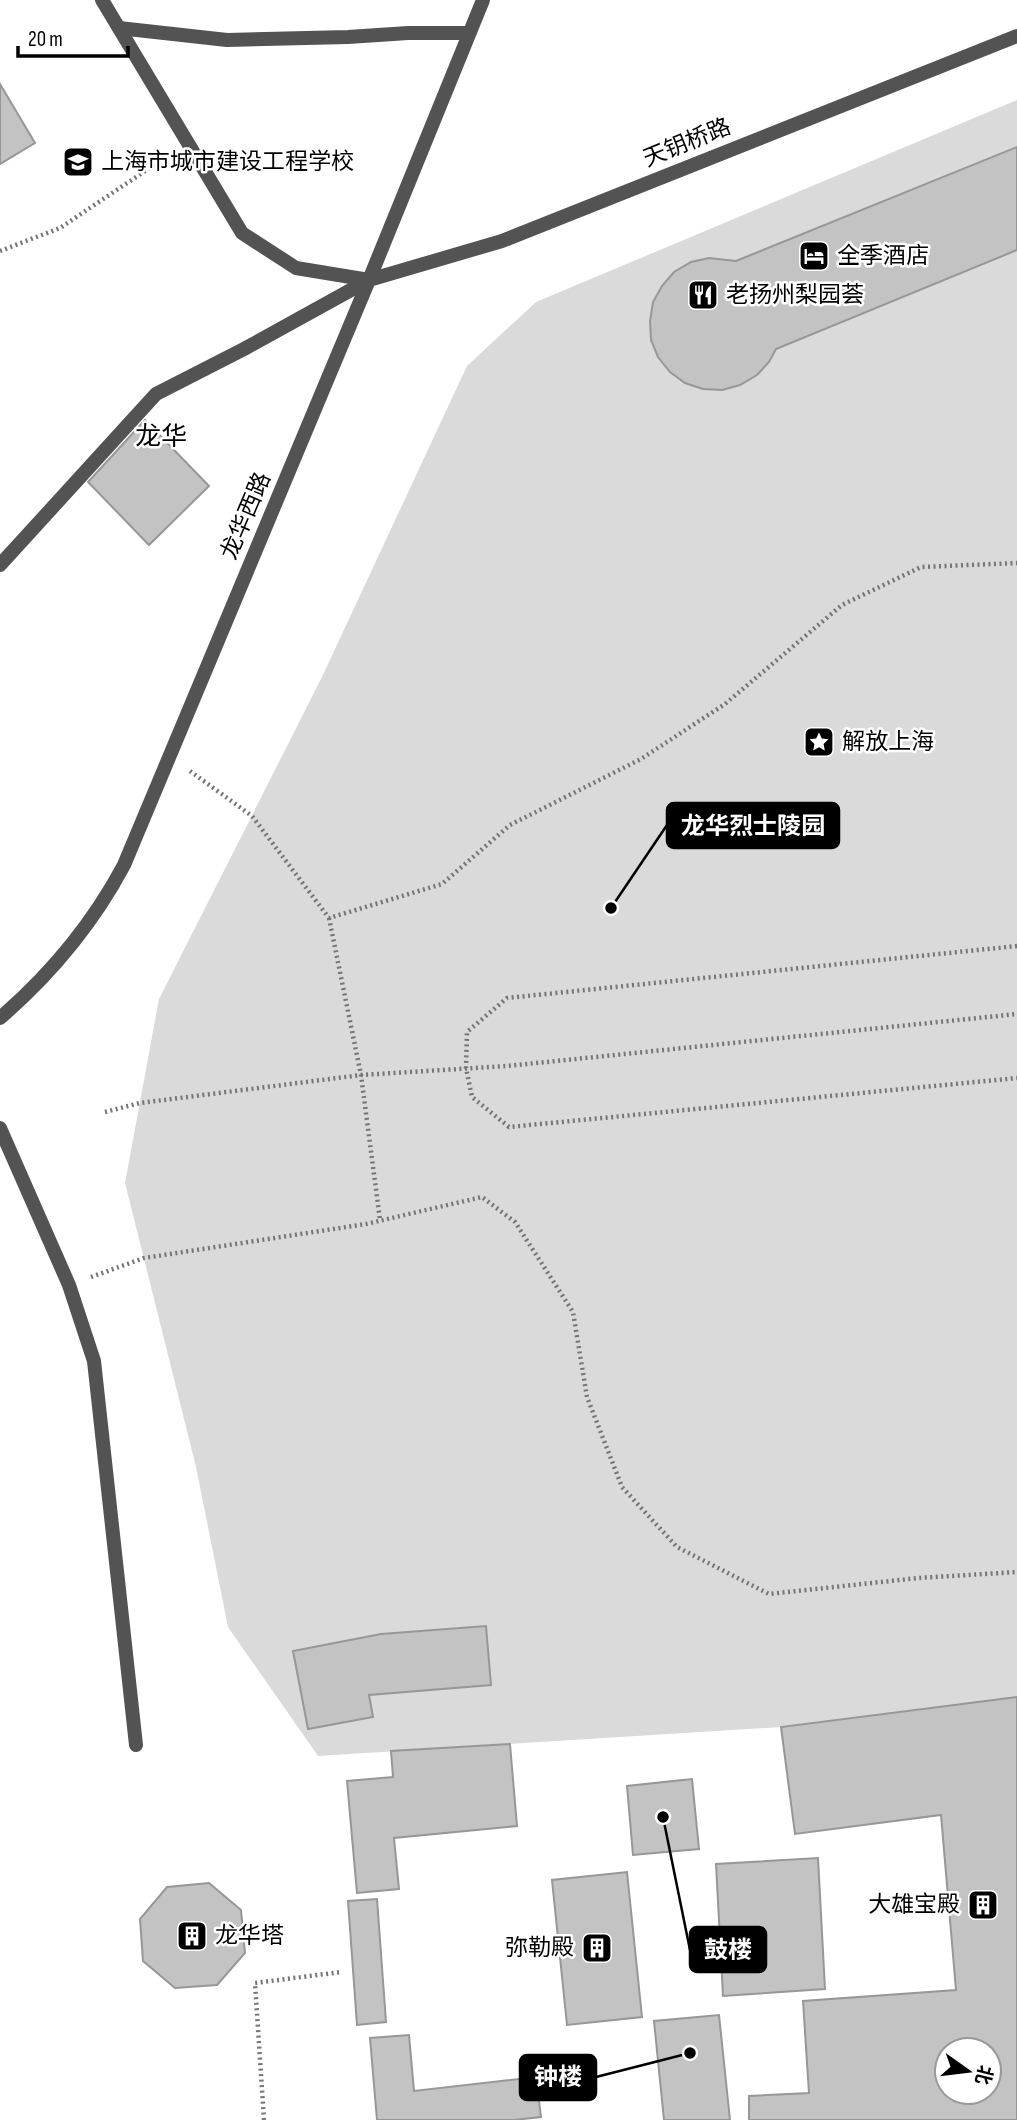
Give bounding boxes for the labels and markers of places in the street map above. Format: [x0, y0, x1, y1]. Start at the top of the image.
school or university icon: 上海市城市建设工程学校 [61, 145, 95, 179]
place label: 上海市城市建设工程学校 [101, 148, 354, 176]
hotel icon: 全季酒店 [797, 239, 831, 273]
place label: 全季酒店 [837, 242, 929, 270]
restaurant icon: 老扬州梨园荟 [686, 278, 720, 312]
place label: 老扬州梨园荟 [726, 281, 864, 309]
place icon: 解放上海 [802, 725, 836, 759]
place label: 解放上海 [842, 728, 934, 756]
callout: 龙华烈士陵园 [667, 803, 839, 848]
building icon: 大雄宝殿 [966, 1888, 1000, 1922]
place label: 大雄宝殿 [868, 1891, 960, 1919]
building icon: 龙华塔 [175, 1919, 209, 1953]
place label: 龙华塔 [215, 1922, 284, 1950]
callout: 鼓楼 [690, 1927, 766, 1972]
building icon: 弥勒殿 [580, 1931, 614, 1965]
place label: 弥勒殿 [505, 1934, 574, 1962]
callout: 钟楼 [520, 2055, 596, 2100]

